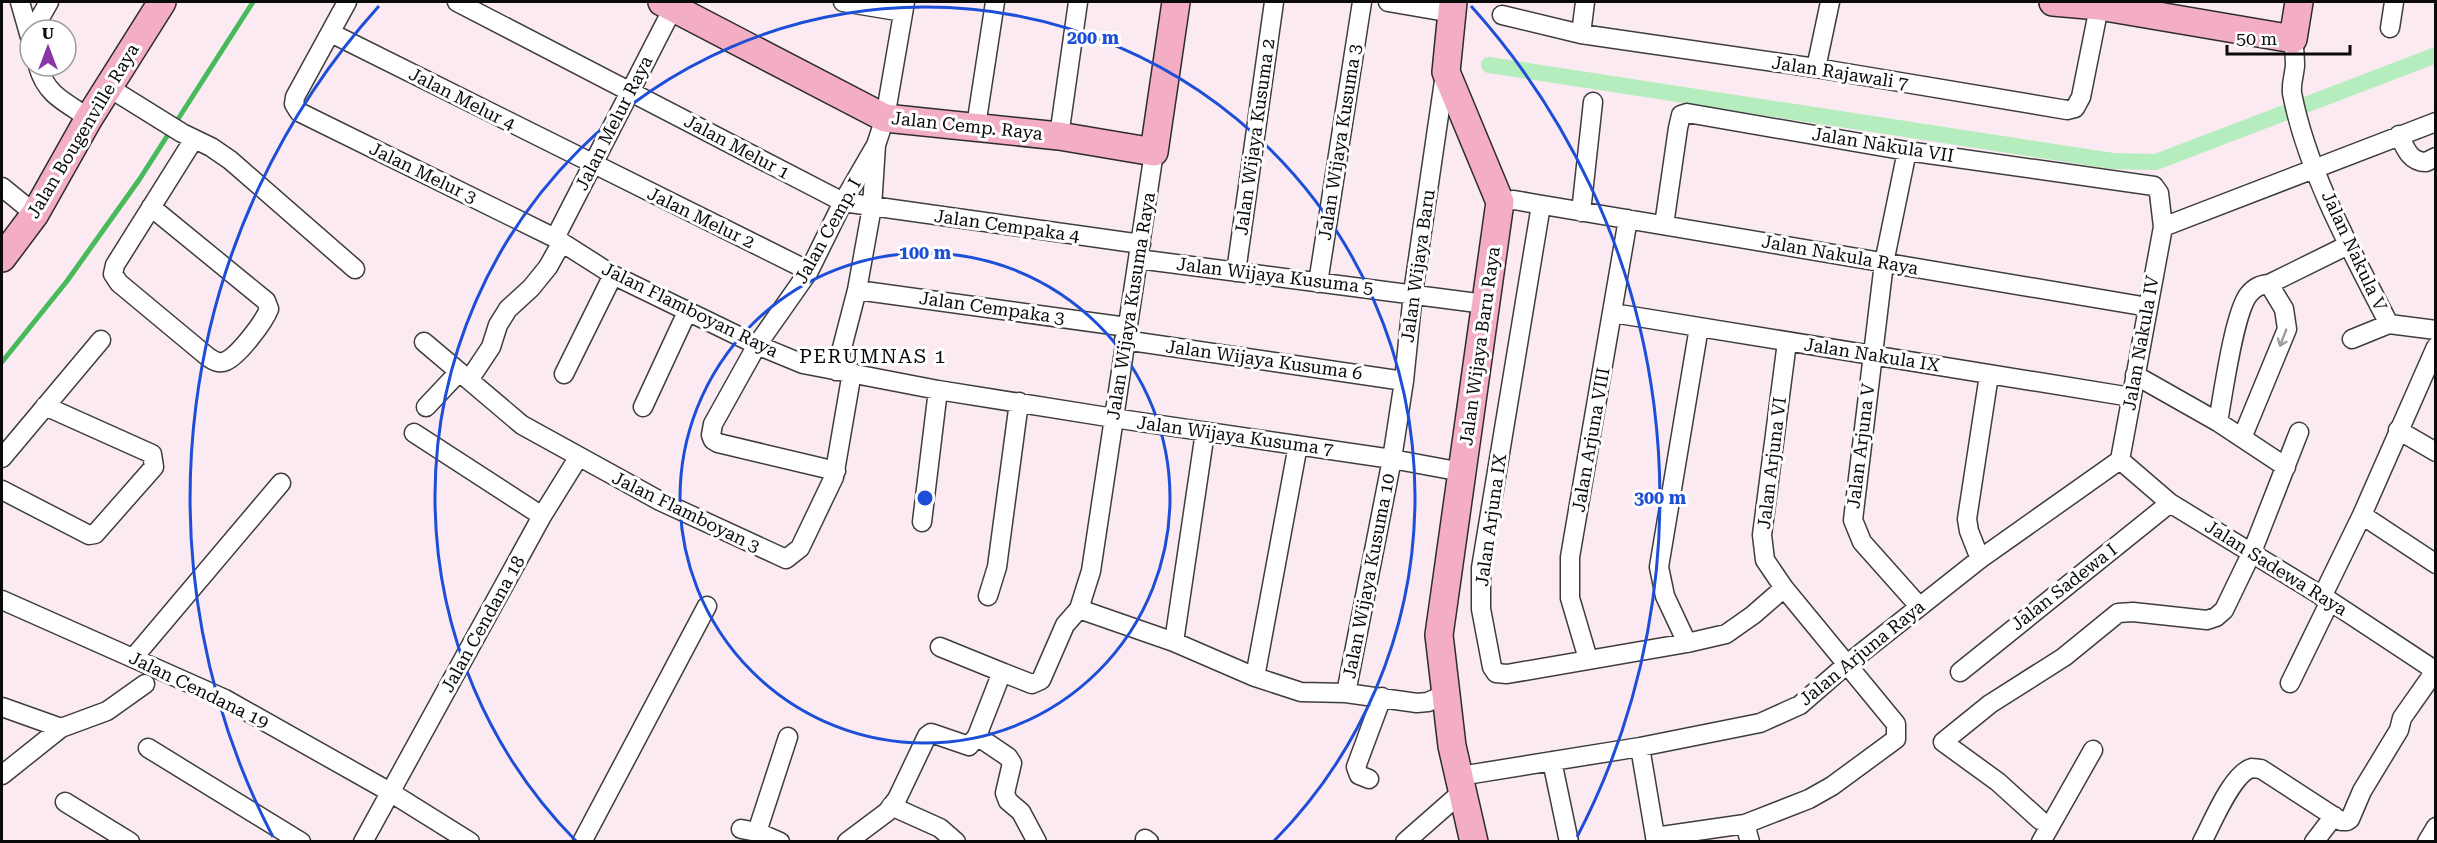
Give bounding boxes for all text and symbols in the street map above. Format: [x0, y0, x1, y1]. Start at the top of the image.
north arrow [18, 18, 78, 78]
scale bar [2227, 18, 2350, 56]
text: U [42, 24, 54, 43]
text: 200 m [1067, 27, 1120, 48]
text: 50 m [2236, 28, 2277, 49]
street label: Jalan Wijaya Kusuma 2 [1230, 37, 1279, 237]
street label: Jalan Bougenville Raya [22, 39, 143, 222]
street label: Jalan Wijaya Kusuma 3 [1314, 42, 1365, 242]
street label: Jalan Rajawali 7 [1770, 51, 1910, 94]
street label: Jalan Melur Raya [571, 52, 657, 194]
street label: Jalan Melur 4 [406, 63, 519, 134]
street label: Jalan Cemp. Raya [890, 107, 1044, 144]
street label: Jalan Melur 1 [681, 110, 794, 183]
street label: Jalan Nakula VII [1811, 123, 1955, 166]
street label: Jalan Melur 3 [366, 138, 480, 208]
street label: Jalan Cemp. I [790, 174, 865, 287]
street label: Jalan Melur 2 [644, 183, 758, 253]
street label: Jalan Wijaya Baru [1396, 188, 1439, 344]
street label: Jalan Nakula V [2318, 188, 2392, 314]
street label: Jalan Wijaya Kusuma Raya [1102, 190, 1159, 421]
street label: Jalan Cempaka 4 [933, 205, 1081, 246]
street label: Jalan Nakula Raya [1760, 230, 1920, 279]
text: 100 m [899, 242, 952, 263]
street label: Jalan Wijaya Baru Raya [1455, 245, 1504, 447]
street label: Jalan Wijaya Kusuma 5 [1175, 253, 1375, 298]
street label: Jalan Flamboyan Raya [599, 258, 782, 361]
street label: Jalan Nakula IV [2118, 273, 2163, 412]
street label: Jalan Cempaka 3 [918, 287, 1066, 328]
one-way arrow [2277, 328, 2288, 346]
street label: Jalan Nakula IX [1803, 333, 1942, 376]
street label: Jalan Wijaya Kusuma 6 [1164, 335, 1364, 384]
district label: PERUMNAS 1 [799, 344, 947, 368]
street label: Jalan Arjuna VIII [1567, 366, 1614, 514]
street label: Jalan Arjuna V [1842, 382, 1879, 510]
street label: Jalan Arjuna VI [1753, 396, 1790, 530]
street label: Jalan Wijaya Kusuma 7 [1135, 411, 1335, 460]
street label: Jalan Arjuna IX [1471, 452, 1510, 588]
street label: Jalan Flamboyan 3 [609, 467, 764, 556]
street label: Jalan Wijaya Kusuma 10 [1338, 472, 1399, 680]
text: 300 m [1634, 487, 1687, 508]
centre of rings [915, 488, 935, 508]
street label: Jalan Sadewa Raya [2201, 515, 2351, 620]
street label: Jalan Sadewa I [2006, 539, 2121, 635]
street label: Jalan Cendana 18 [436, 552, 529, 696]
street label: Jalan Arjuna Raya [1795, 595, 1929, 710]
street label: Jalan Cendana 19 [126, 647, 273, 732]

